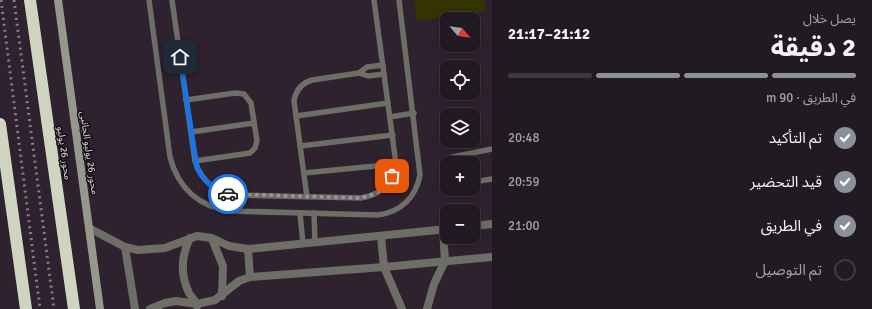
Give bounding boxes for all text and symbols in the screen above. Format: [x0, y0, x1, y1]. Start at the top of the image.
text: يصل خلال [803, 11, 856, 27]
north arrow [440, 12, 480, 52]
map controls [440, 12, 480, 244]
text: 21:12–21:17 [508, 25, 590, 43]
text: 2 دقيقة [771, 32, 856, 64]
pin [163, 40, 197, 74]
icon: home [169, 46, 191, 68]
button: locate [440, 60, 480, 100]
text: في الطريق · 90 m [766, 90, 856, 106]
button: layers [440, 108, 480, 148]
street label: محور 26 يوليو الجانبى [77, 111, 101, 195]
street label: محور 26 يوليو [54, 125, 74, 181]
icon: check [834, 127, 856, 149]
text: تم التأكيد [769, 129, 822, 147]
text: 20:48 [508, 130, 540, 146]
button: + [440, 156, 480, 196]
pin [375, 159, 409, 193]
icon: bag [381, 165, 403, 187]
icon: check [834, 171, 856, 193]
text: قيد التحضير [750, 173, 822, 191]
courier [208, 174, 248, 214]
text: 20:59 [508, 174, 540, 190]
icon: car [217, 183, 239, 205]
button: − [440, 204, 480, 244]
icon: check [834, 215, 856, 237]
text: في الطريق [761, 217, 822, 235]
text: 21:00 [508, 218, 540, 234]
text: تم التوصيل [756, 261, 822, 279]

